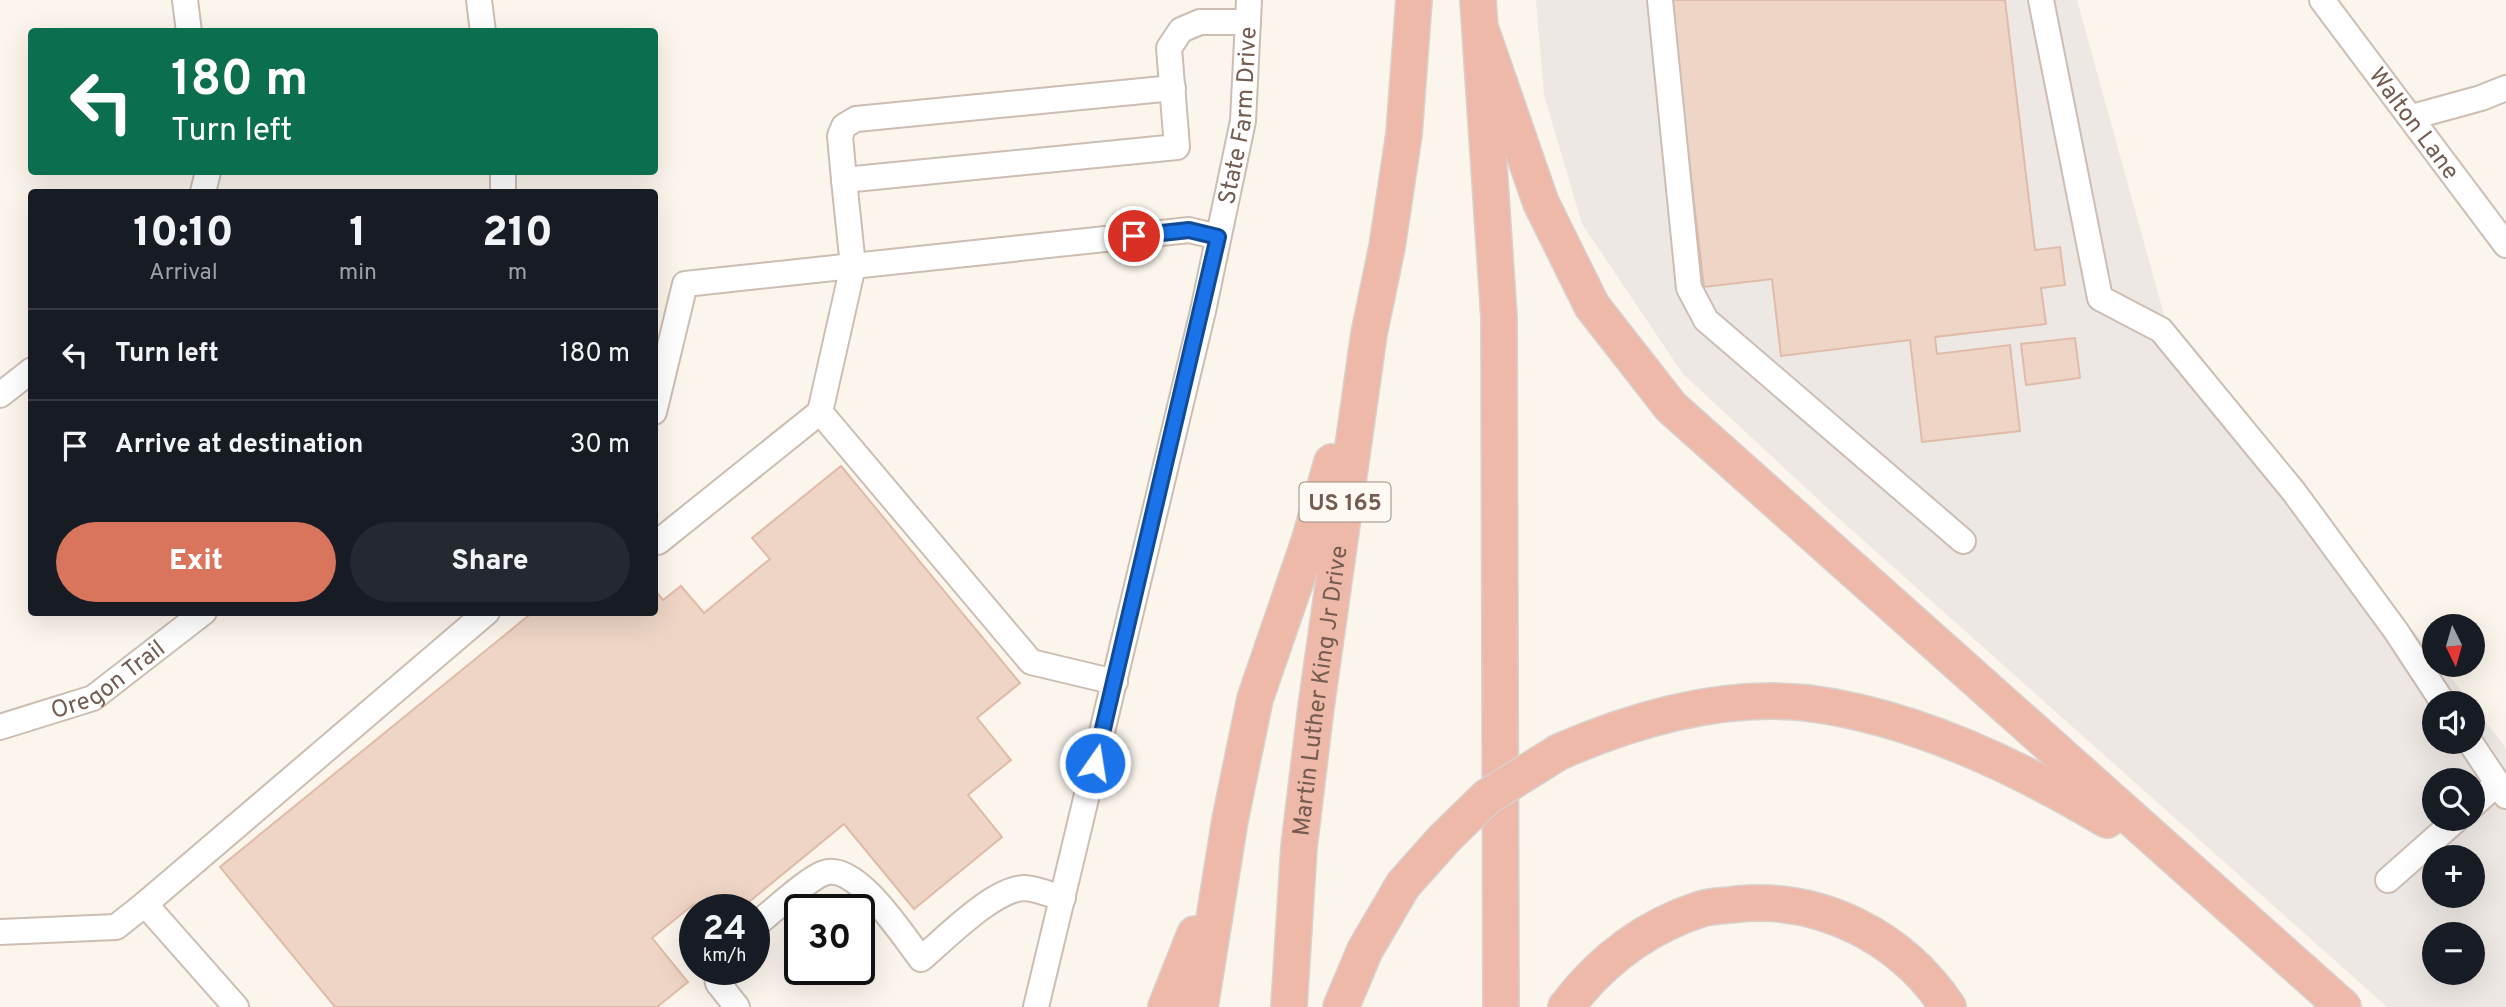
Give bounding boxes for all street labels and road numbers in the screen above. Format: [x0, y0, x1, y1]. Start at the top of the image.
street label: State Farm Drive [1213, 26, 1265, 207]
street label: Walton Lane [2361, 62, 2465, 186]
road number: US 165 [1300, 482, 1390, 522]
street label: Martin Luther King Jr Drive [1287, 544, 1356, 838]
street label: Oregon Trail [47, 635, 172, 727]

